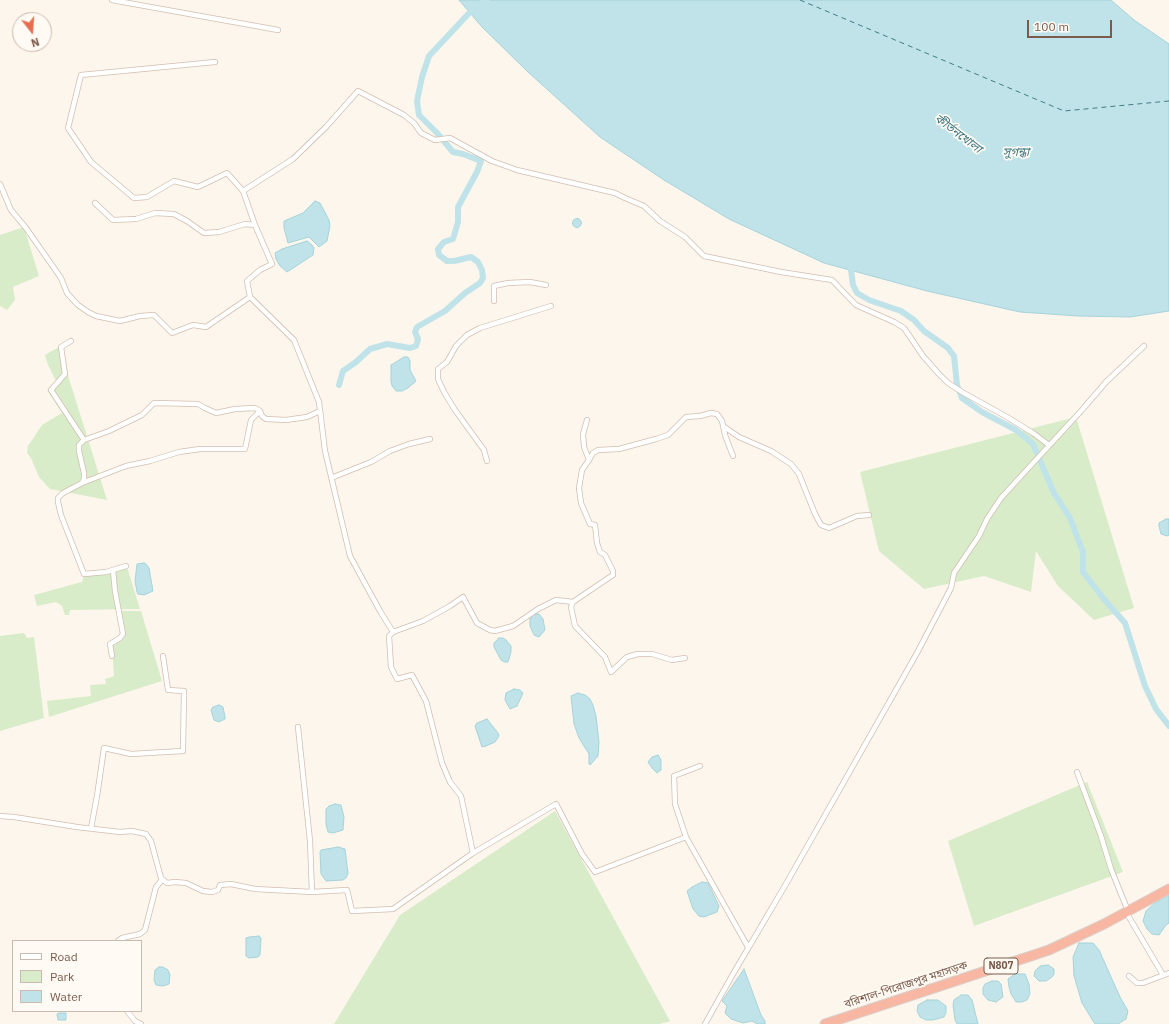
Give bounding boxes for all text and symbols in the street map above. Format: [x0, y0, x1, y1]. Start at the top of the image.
north arrow [12, 12, 52, 52]
scale bar [1029, 12, 1114, 38]
text: 100 m [1034, 19, 1069, 34]
text: N [29, 35, 41, 50]
water label: কীর্তনখোলা [931, 112, 985, 156]
water label: সুগন্ধা [1003, 146, 1029, 160]
legend [12, 940, 142, 1012]
text: Road [50, 949, 78, 964]
road number: N807 [984, 958, 1018, 974]
street label: বরিশাল-পিরোজপুর মহাসড়ক [843, 959, 969, 1011]
text: Park [50, 969, 74, 984]
text: Water [50, 989, 82, 1004]

